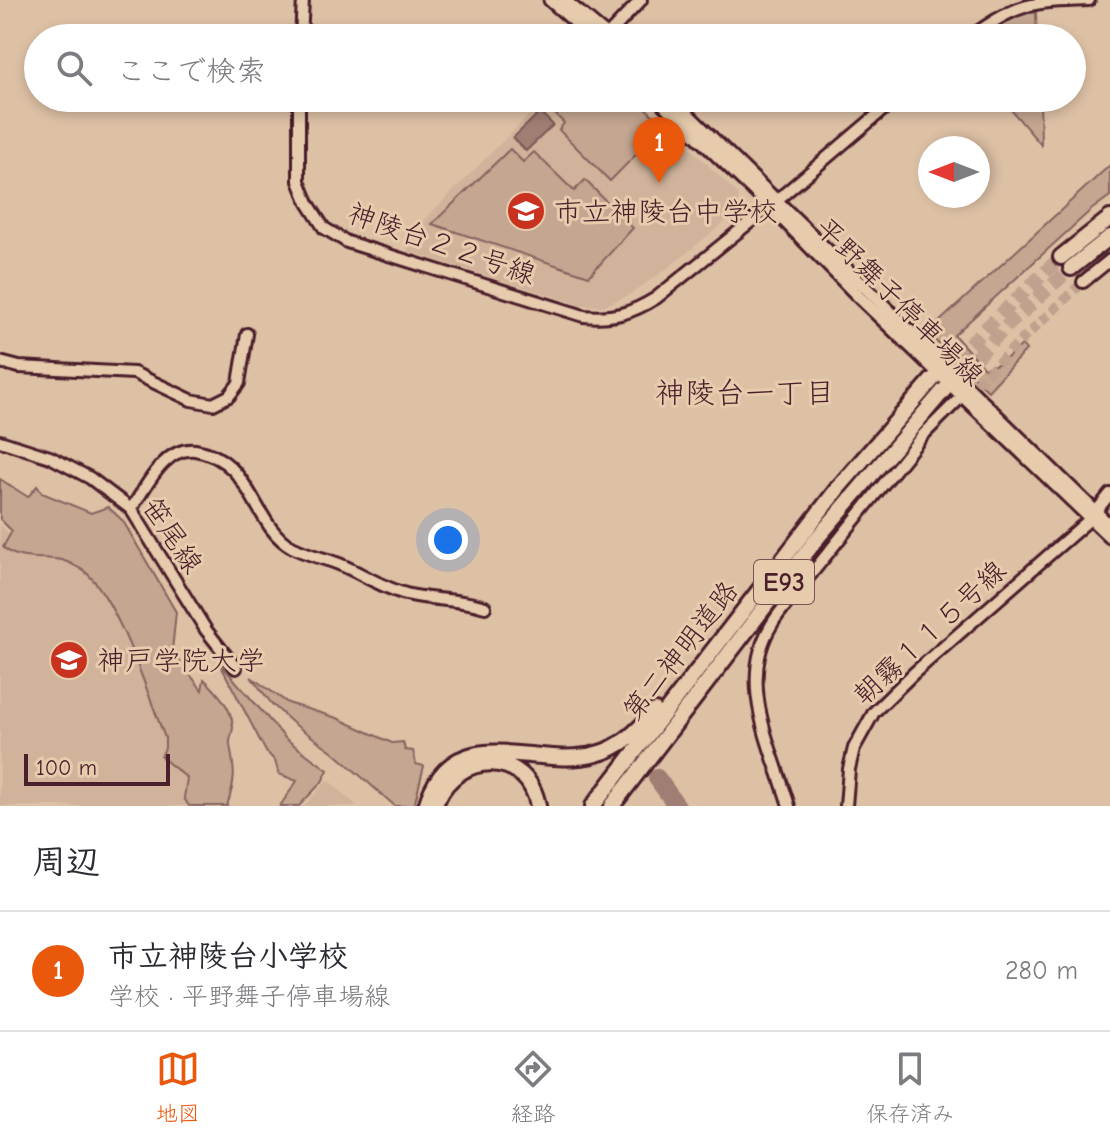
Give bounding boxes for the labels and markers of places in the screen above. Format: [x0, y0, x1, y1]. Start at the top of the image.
pin: 1 [633, 117, 685, 183]
school or university icon: 市立神陵台中学校 [505, 190, 547, 232]
place label: 市立神陵台中学校 [554, 196, 778, 228]
school or university icon: 神戸学院大学 [48, 639, 90, 681]
place label: 神戸学院大学 [97, 645, 265, 677]

